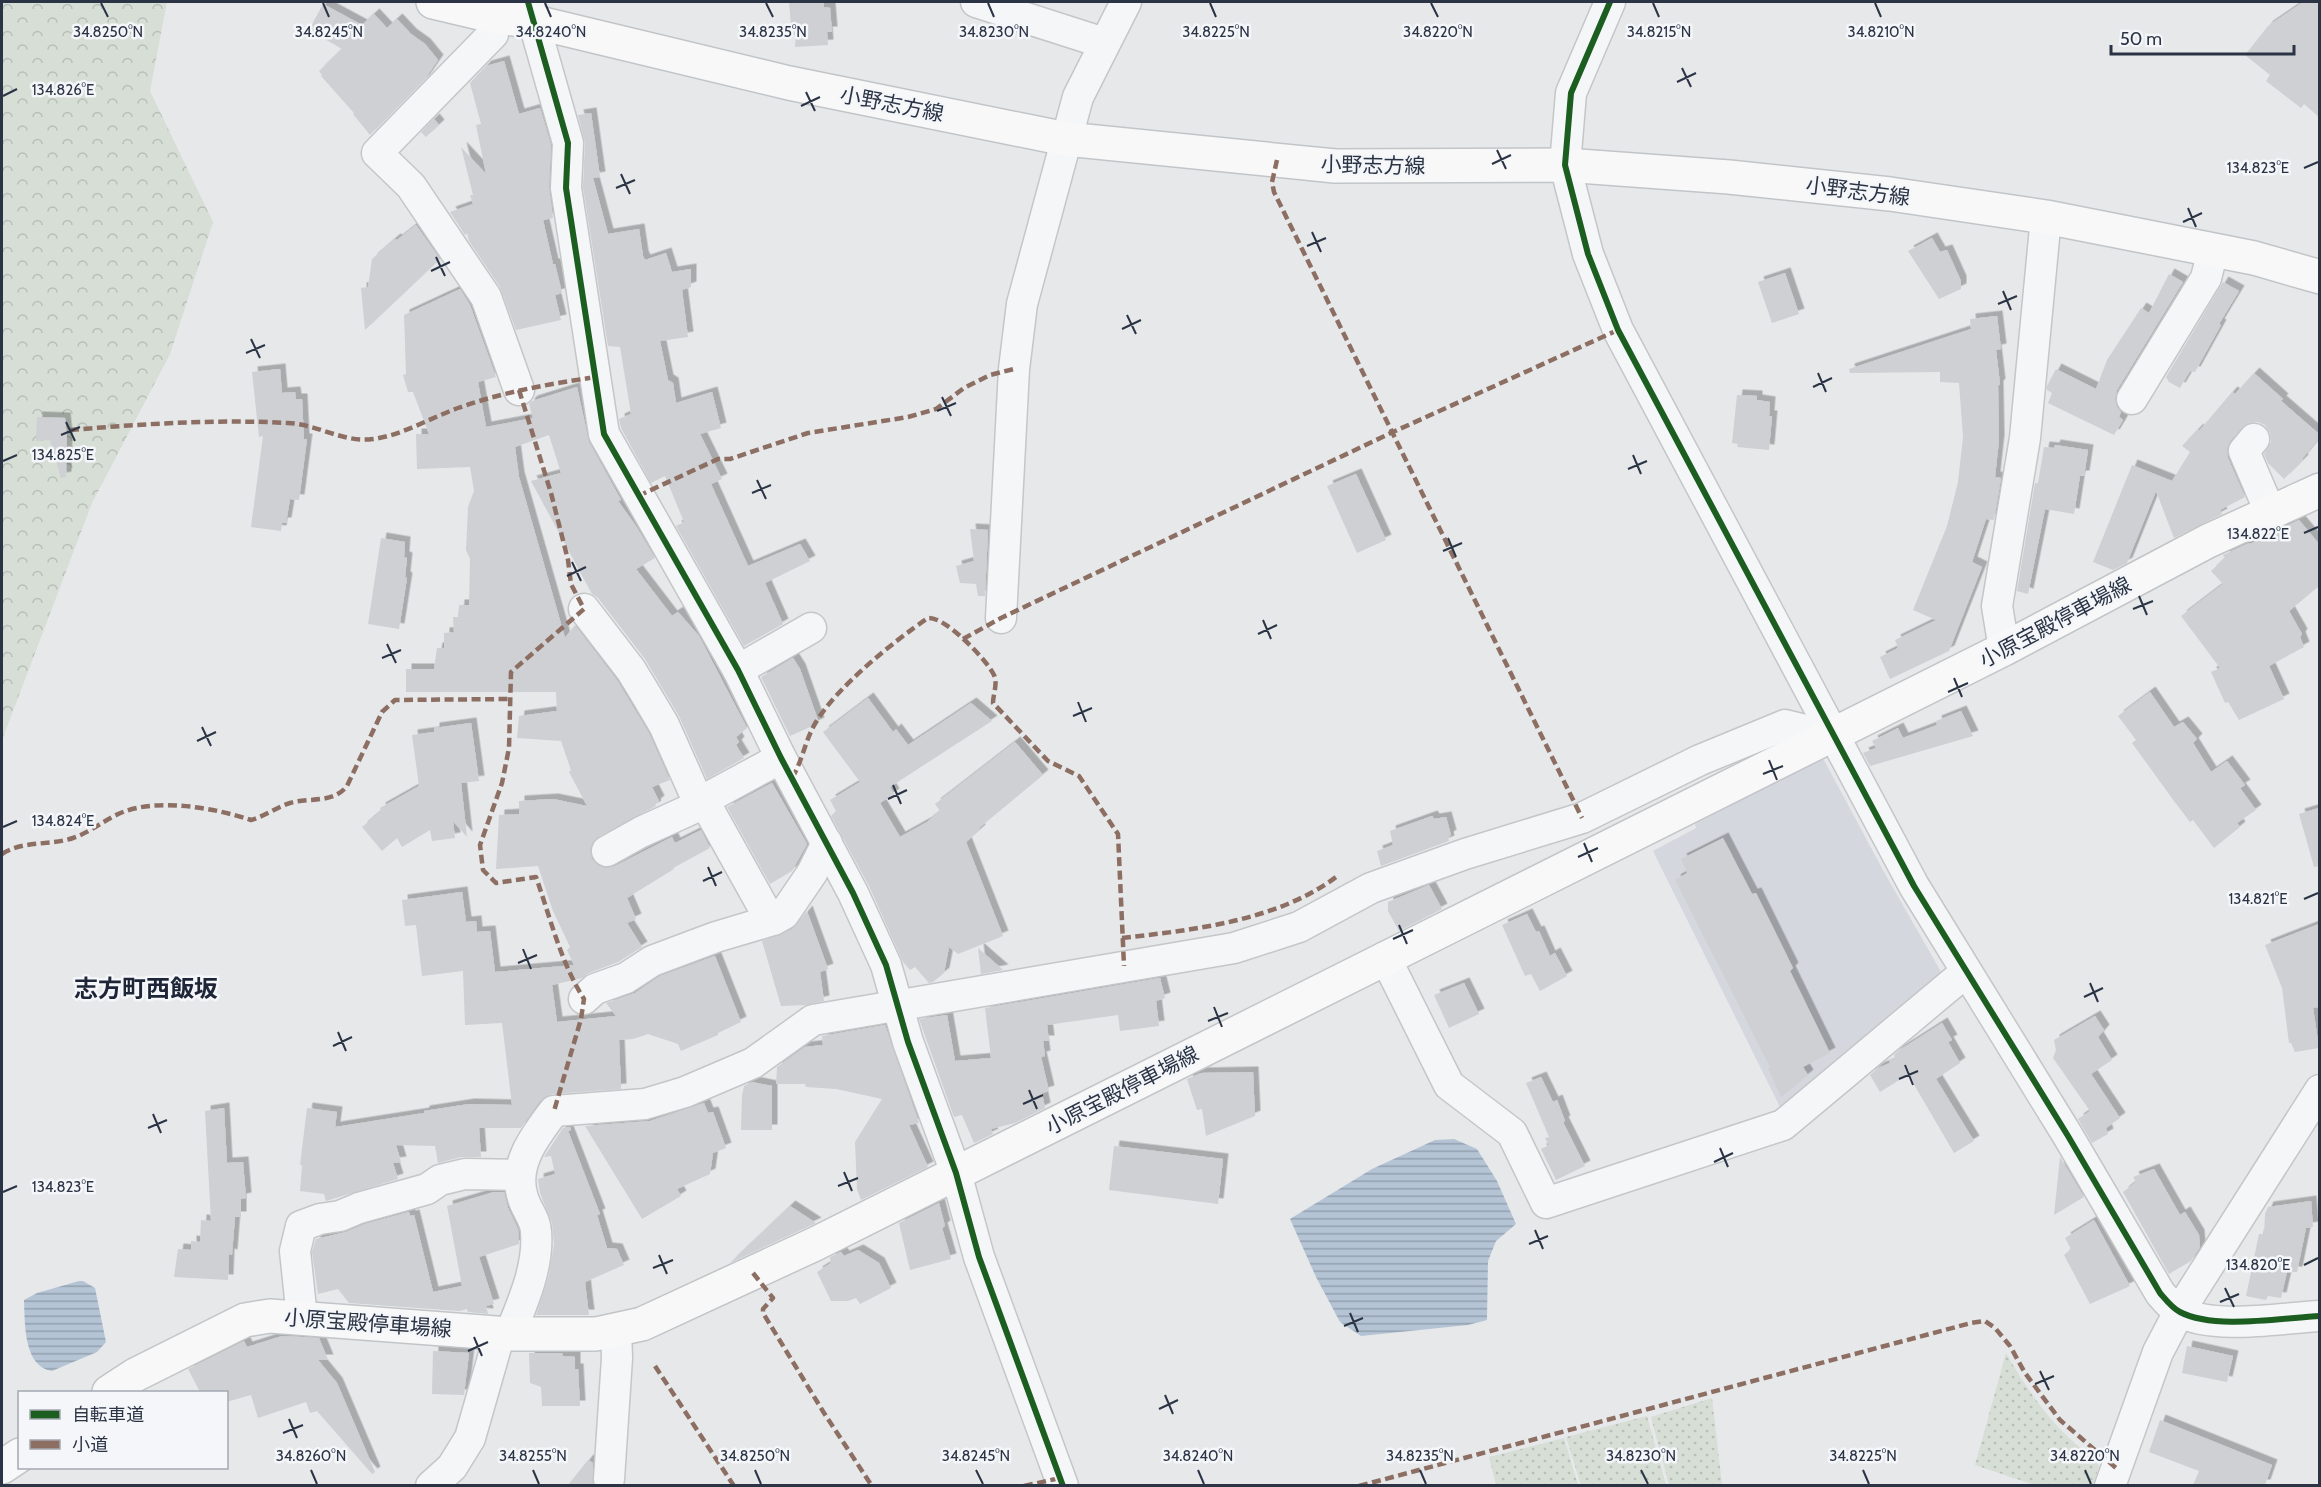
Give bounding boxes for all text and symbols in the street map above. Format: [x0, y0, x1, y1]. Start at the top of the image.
scale bar [2111, 18, 2294, 56]
text: 34.8250°N [73, 23, 143, 41]
text: 34.8245°N [295, 23, 363, 41]
text: 34.8240°N [516, 23, 586, 41]
text: 34.8235°N [739, 23, 807, 41]
text: 34.8230°N [959, 23, 1029, 41]
text: 34.8225°N [1182, 23, 1250, 41]
text: 34.8220°N [1403, 23, 1473, 41]
text: 34.8215°N [1627, 23, 1691, 41]
text: 34.8210°N [1848, 23, 1914, 41]
text: 50 m [2120, 28, 2162, 50]
text: 134.826°E [32, 81, 94, 99]
street label: 小野志方線 [838, 82, 946, 126]
street label: 小野志方線 [1320, 152, 1426, 178]
text: 134.823°E [2227, 159, 2289, 177]
street label: 小野志方線 [1804, 172, 1912, 210]
text: 134.825°E [32, 446, 94, 464]
text: 134.822°E [2227, 525, 2289, 543]
street label: 小原宝殿停車場線 [1975, 572, 2135, 672]
text: 134.824°E [32, 812, 94, 830]
text: 134.821°E [2228, 890, 2288, 908]
district label: 志方町西飯坂 [74, 974, 218, 1003]
street label: 小原宝殿停車場線 [1041, 1041, 1203, 1139]
text: 134.823°E [32, 1178, 94, 1196]
text: 134.820°E [2226, 1256, 2290, 1274]
street label: 小原宝殿停車場線 [283, 1305, 453, 1341]
legend [18, 1391, 228, 1469]
text: 自転車道 [72, 1404, 144, 1426]
text: 小道 [72, 1434, 108, 1456]
text: 34.8260°N [276, 1447, 346, 1465]
text: 34.8255°N [499, 1447, 567, 1465]
text: 34.8250°N [720, 1447, 790, 1465]
text: 34.8245°N [942, 1447, 1010, 1465]
text: 34.8240°N [1163, 1447, 1233, 1465]
text: 34.8235°N [1386, 1447, 1454, 1465]
text: 34.8230°N [1606, 1447, 1676, 1465]
text: 34.8225°N [1829, 1447, 1897, 1465]
text: 34.8220°N [2050, 1447, 2120, 1465]

